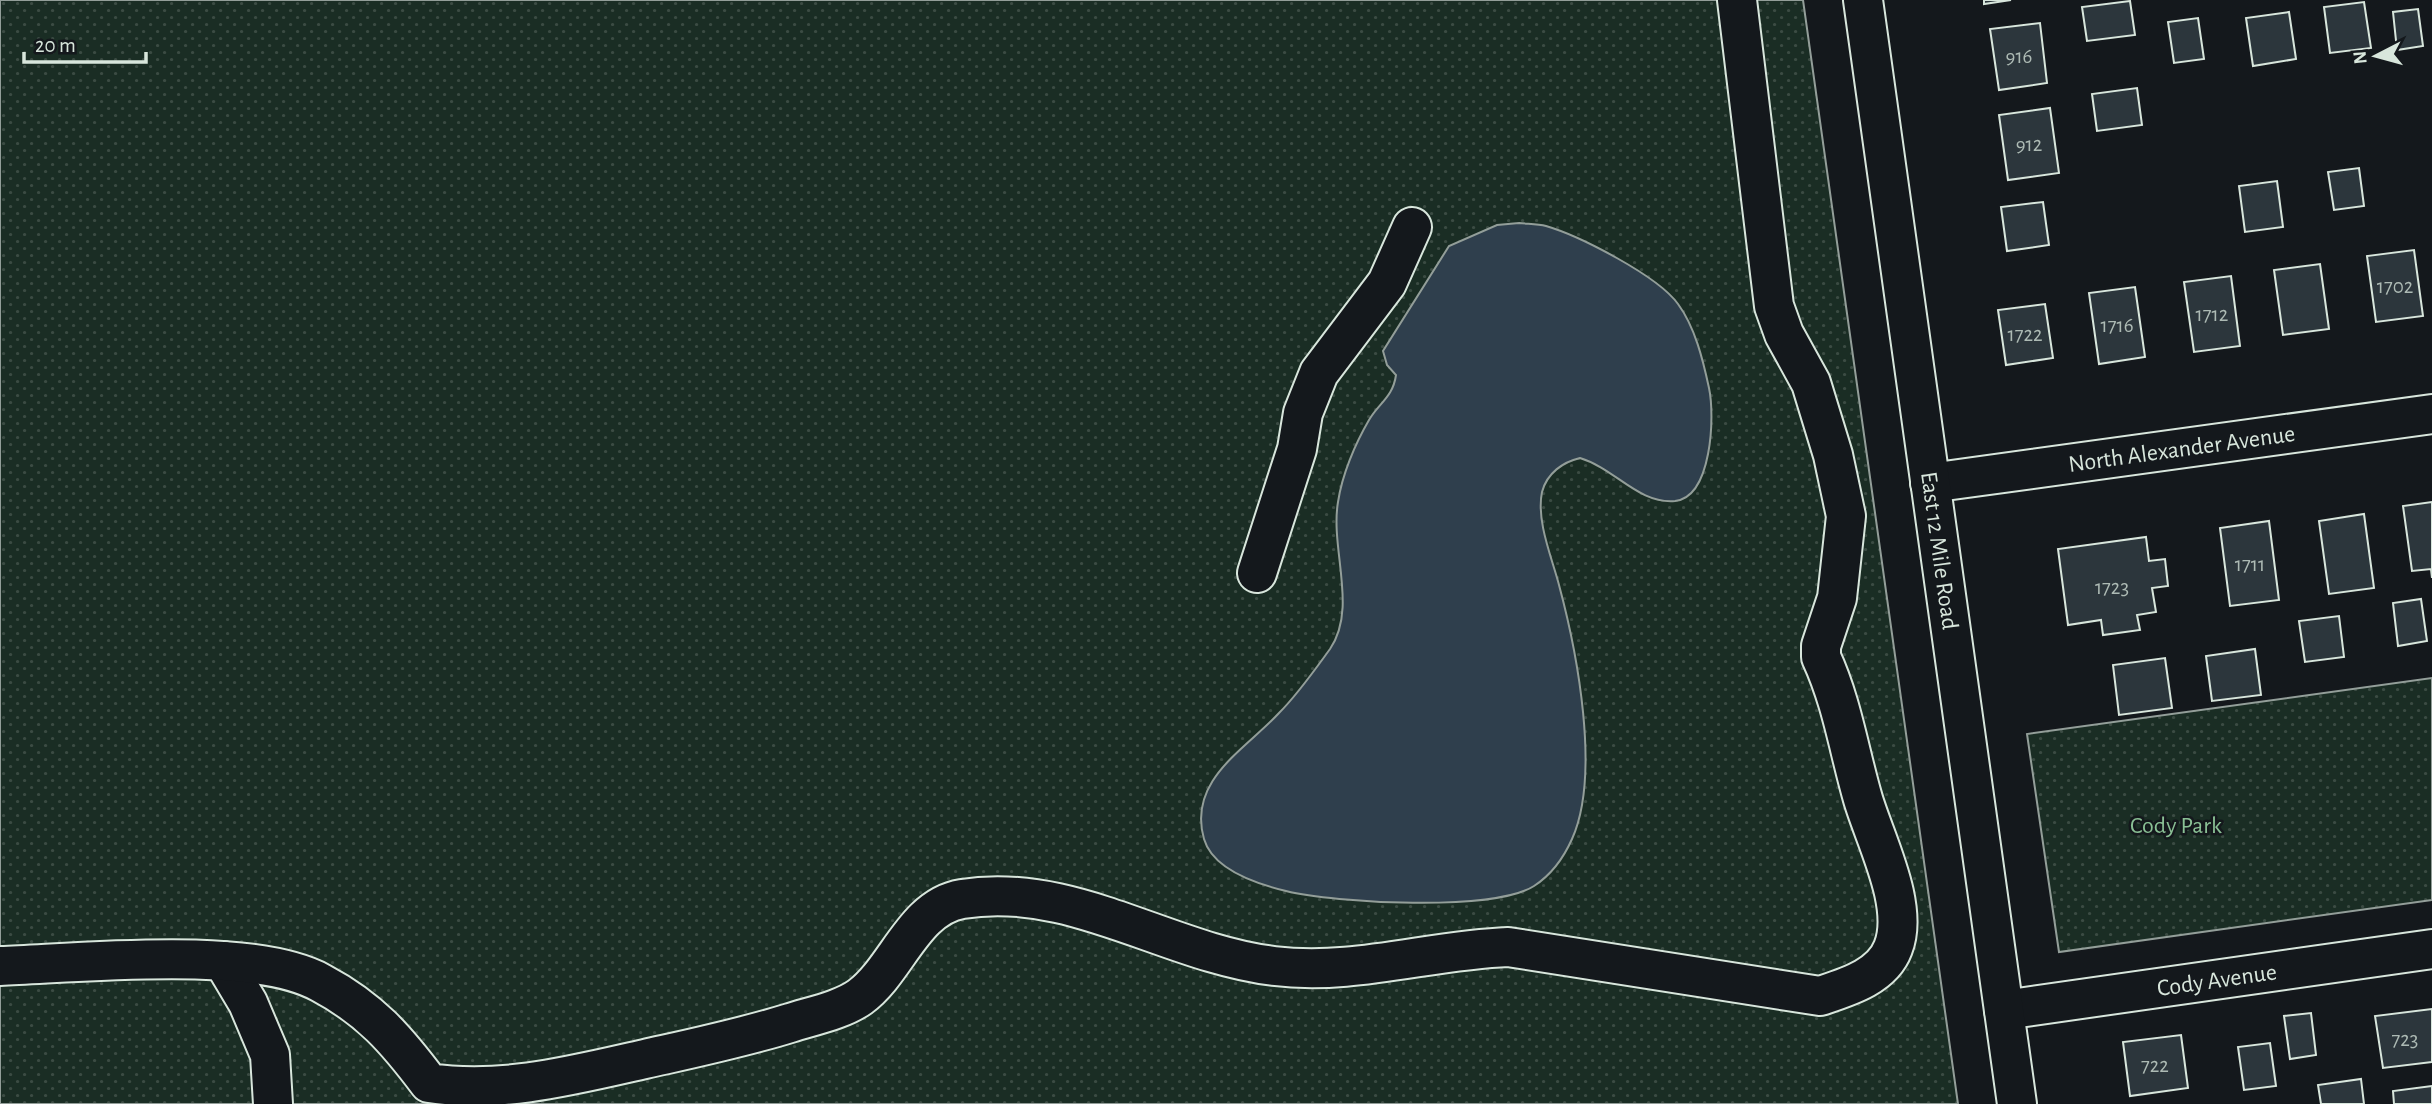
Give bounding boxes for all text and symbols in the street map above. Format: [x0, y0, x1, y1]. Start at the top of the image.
scale bar [24, 21, 147, 65]
north arrow [2341, 21, 2411, 91]
text: 20 m [35, 35, 76, 56]
house number: 916 [2006, 46, 2032, 67]
text: N [2350, 50, 2371, 65]
house number: 912 [2016, 134, 2042, 155]
house number: 1702 [2377, 276, 2413, 297]
house number: 1712 [2196, 304, 2228, 325]
house number: 1716 [2100, 315, 2134, 336]
house number: 1722 [2007, 324, 2043, 345]
street label: North Alexander Avenue [2067, 422, 2297, 477]
street label: East 12 Mile Road [1916, 470, 1962, 631]
house number: 1711 [2235, 554, 2265, 575]
house number: 1723 [2095, 577, 2129, 598]
park label: Cody Park [2130, 814, 2222, 838]
street label: Cody Avenue [2156, 960, 2278, 1001]
house number: 723 [2392, 1029, 2418, 1050]
house number: 722 [2141, 1055, 2169, 1076]

